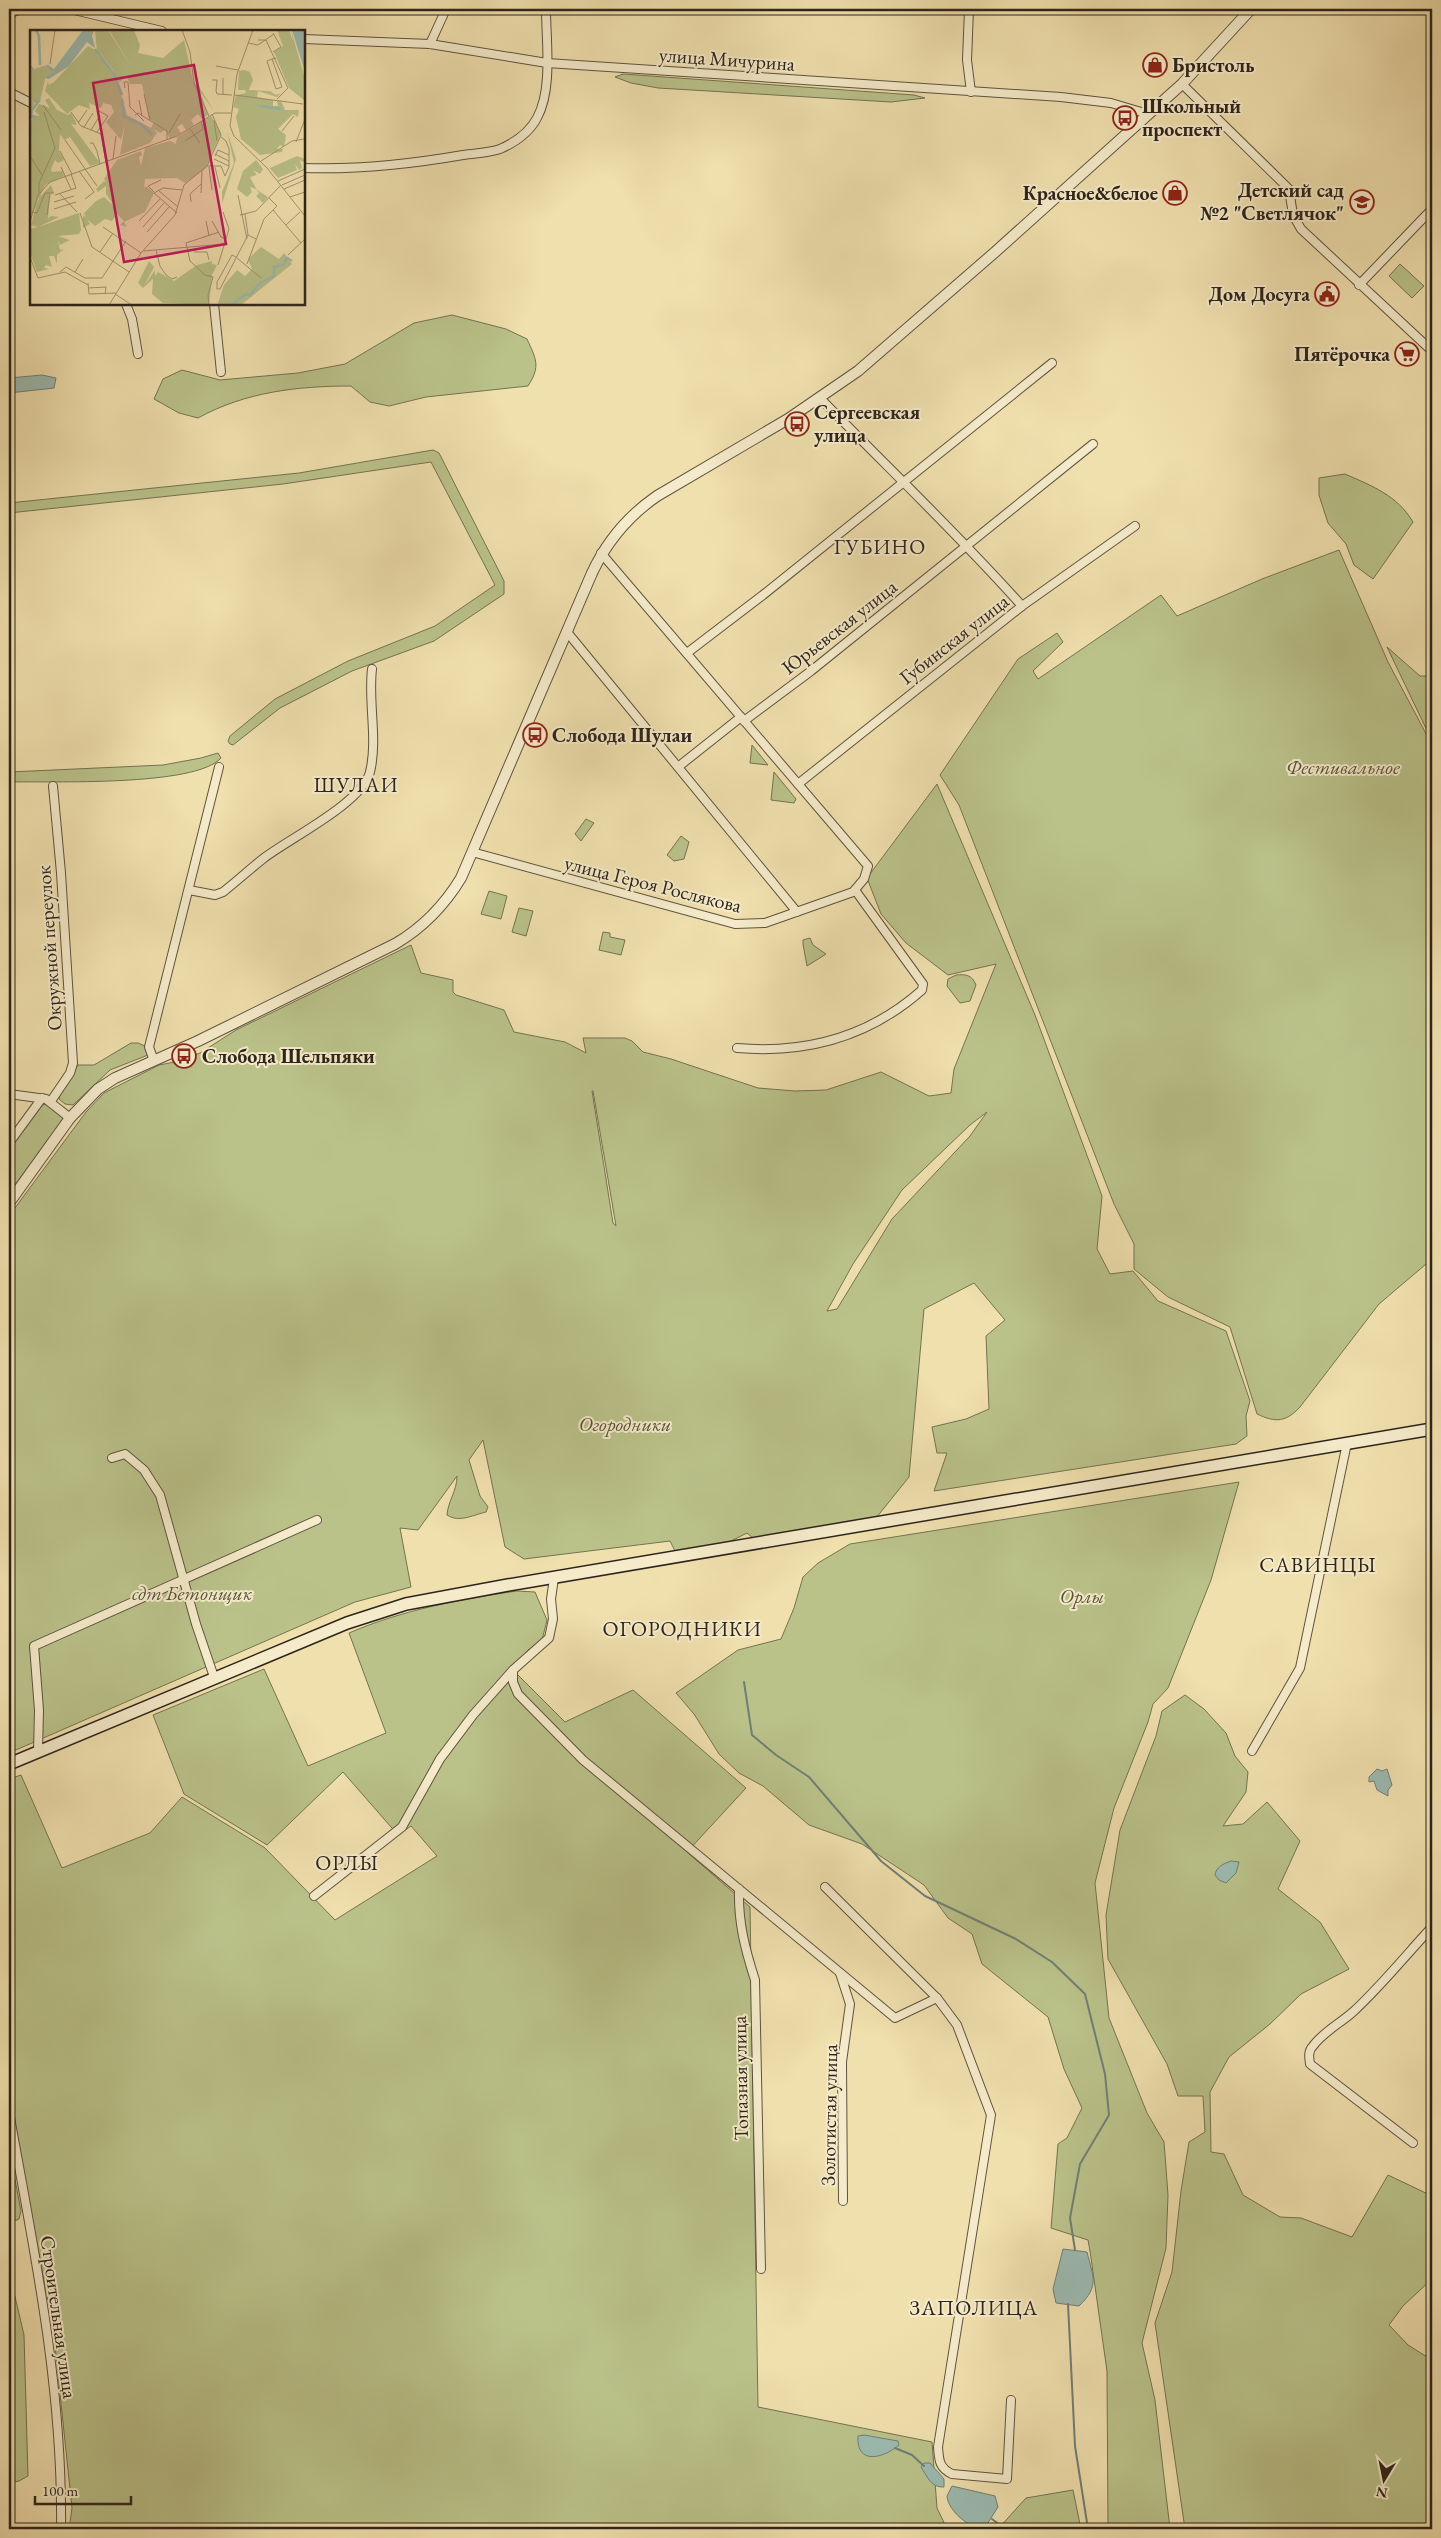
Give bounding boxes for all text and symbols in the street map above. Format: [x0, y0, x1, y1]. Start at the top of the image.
inset map [30, 30, 305, 305]
street label: улица Мичурина [658, 41, 796, 77]
shop icon: Бристоль [1142, 52, 1168, 78]
place label: Бристоль [1172, 52, 1254, 78]
place label: Школьный проспект [1142, 93, 1241, 142]
bus stop icon: Школьный проспект [1112, 105, 1138, 131]
place label: Детский сад №2 "Светлячок" [1200, 177, 1344, 226]
place label: Красное&белое [1023, 180, 1158, 206]
shop icon: Красное&белое [1162, 180, 1188, 206]
school or university icon: Детский сад №2 "Светлячок" [1349, 189, 1375, 215]
place label: Дом Досуга [1209, 281, 1310, 307]
public building icon: Дом Досуга [1314, 281, 1340, 307]
place label: Пятёрочка [1294, 341, 1390, 367]
supermarket icon: Пятёрочка [1394, 341, 1420, 367]
place label: Сергеевская улица [814, 399, 920, 448]
bus stop icon: Сергеевская улица [784, 411, 810, 437]
district label: ГУБИНО [834, 533, 926, 560]
street label: Юрьевская улица [776, 574, 902, 680]
street label: Губинская улица [894, 588, 1014, 690]
bus stop icon: Слобода Шулаи [522, 722, 548, 748]
place label: Слобода Шулаи [552, 722, 692, 748]
park label: Фестивальное [1286, 754, 1400, 780]
district label: ШУЛАИ [314, 771, 398, 798]
street label: улица Героя Рослякова [562, 849, 744, 919]
street label: Окружной переулок [30, 864, 68, 1032]
bus stop icon: Слобода Шельпяки [171, 1043, 197, 1069]
place label: Слобода Шельпяки [202, 1043, 375, 1069]
park label: Огородники [579, 1411, 671, 1437]
district label: САВИНЦЫ [1259, 1551, 1377, 1578]
park label: сдт Бетонщик [132, 1580, 252, 1606]
park label: Орлы [1060, 1583, 1104, 1609]
district label: ОГОРОДНИКИ [603, 1615, 762, 1642]
district label: ОРЛЫ [315, 1849, 379, 1876]
street label: Топазная улица [726, 2015, 754, 2141]
street label: Золотистая улица [815, 2044, 843, 2186]
street label: Строительная улица [35, 2234, 83, 2400]
district label: ЗАПОЛИЦА [910, 2294, 1038, 2321]
north arrow [1358, 2456, 1408, 2506]
scale bar [35, 2473, 131, 2505]
text: 100 m [42, 2481, 79, 2500]
text: N [1374, 2483, 1389, 2503]

